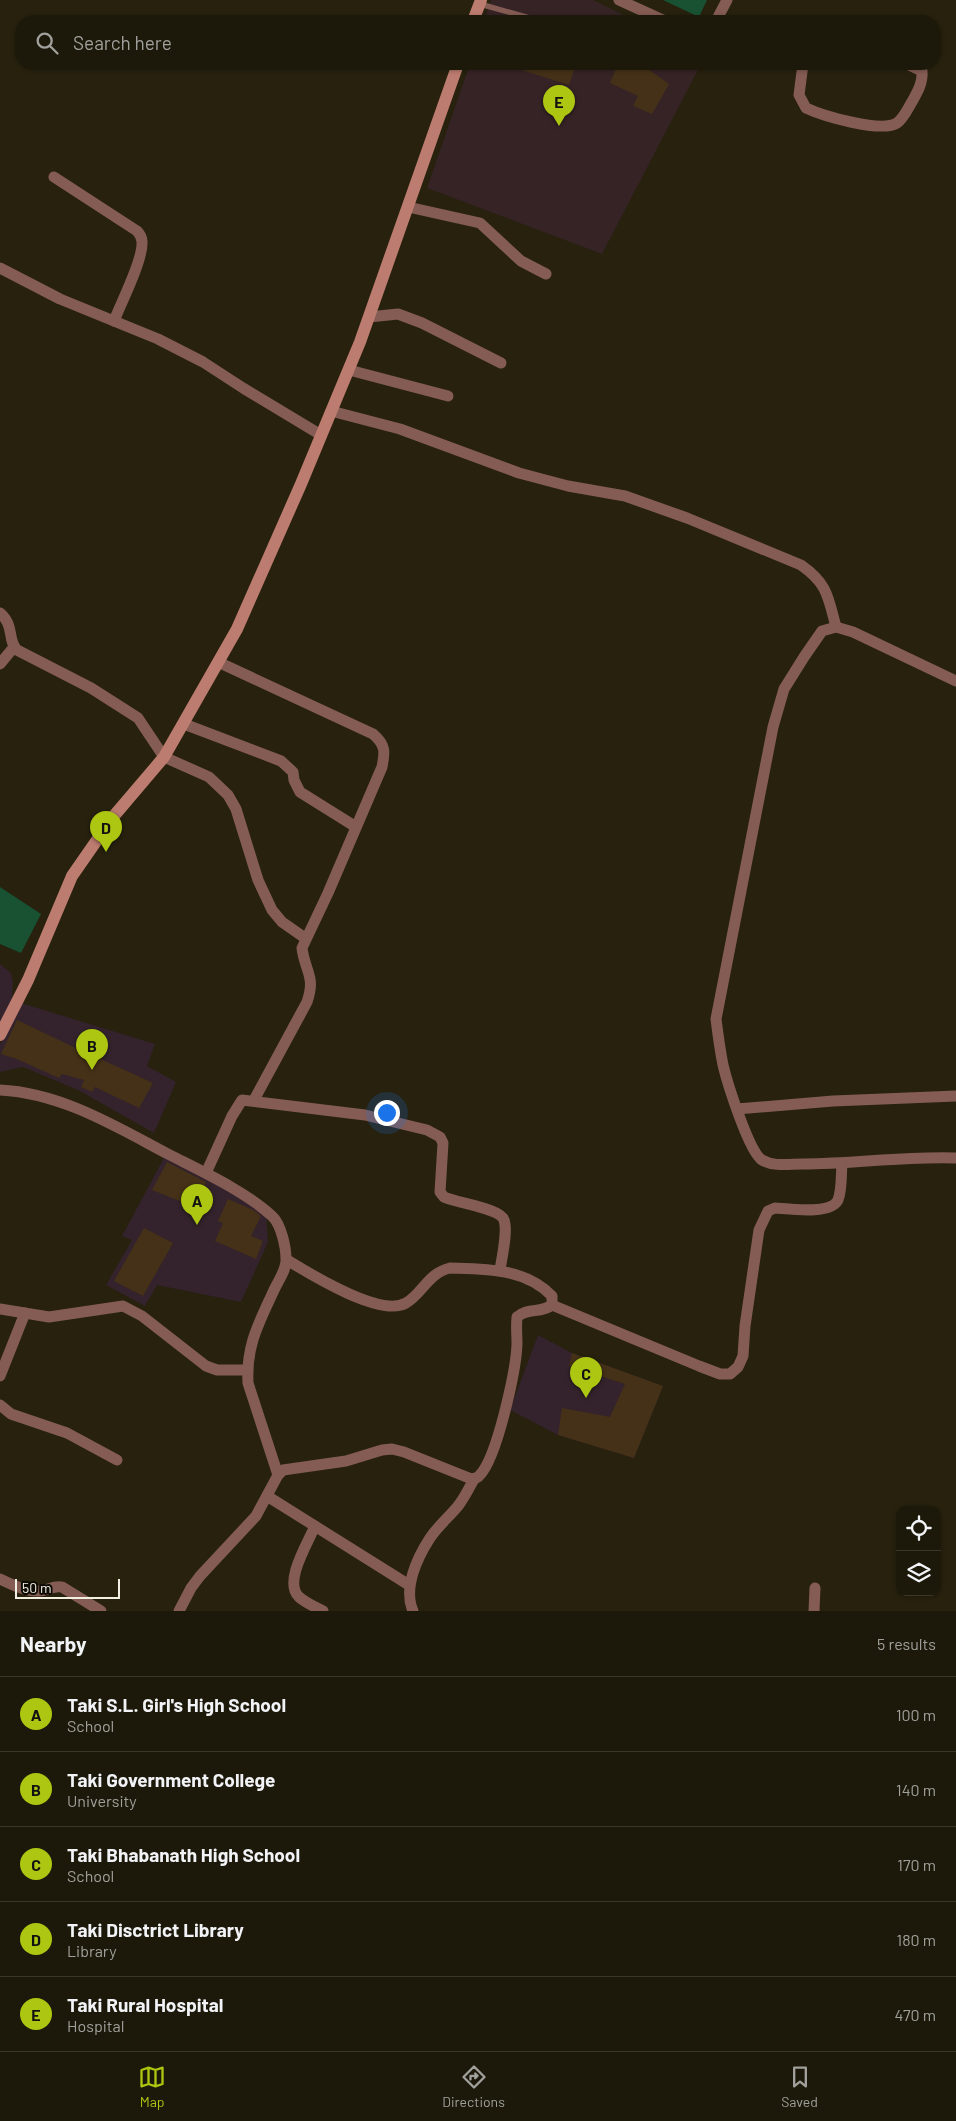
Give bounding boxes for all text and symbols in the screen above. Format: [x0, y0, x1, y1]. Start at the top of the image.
search box [15, 15, 941, 70]
icon: search [33, 29, 61, 57]
text: Search here [73, 31, 172, 54]
pin: E [543, 85, 575, 126]
pin: D [90, 811, 122, 852]
pin: B [76, 1029, 108, 1070]
your location [374, 1100, 400, 1126]
pin: A [181, 1184, 213, 1225]
pin: C [570, 1357, 602, 1398]
map controls [896, 1506, 941, 1596]
button: locate [896, 1506, 941, 1551]
button: layers [896, 1551, 941, 1596]
scale bar [15, 1576, 120, 1599]
text: 50 m [22, 1579, 51, 1596]
text: Nearby [20, 1631, 86, 1656]
text: 5 results [877, 1634, 936, 1653]
text: Taki S.L. Girl's High School [67, 1693, 286, 1716]
text: A [31, 1705, 41, 1724]
text: 100 m [896, 1705, 936, 1724]
text: School [67, 1716, 114, 1735]
text: Taki Government College [67, 1768, 276, 1791]
text: B [31, 1780, 41, 1799]
text: 140 m [896, 1780, 936, 1799]
text: University [67, 1791, 137, 1810]
text: Taki Bhabanath High School [67, 1843, 300, 1866]
text: C [31, 1855, 41, 1874]
text: 170 m [897, 1855, 936, 1874]
text: School [67, 1866, 114, 1885]
text: Taki Disctrict Library [67, 1918, 244, 1941]
text: D [31, 1930, 41, 1949]
text: 180 m [897, 1930, 936, 1949]
text: Library [67, 1941, 117, 1960]
text: Taki Rural Hospital [67, 1993, 223, 2016]
text: E [31, 2005, 41, 2024]
text: 470 m [895, 2005, 936, 2024]
text: Hospital [67, 2016, 124, 2035]
tab: Map [138, 2063, 166, 2110]
tab: Directions [442, 2063, 505, 2110]
tab: Saved [781, 2063, 818, 2110]

